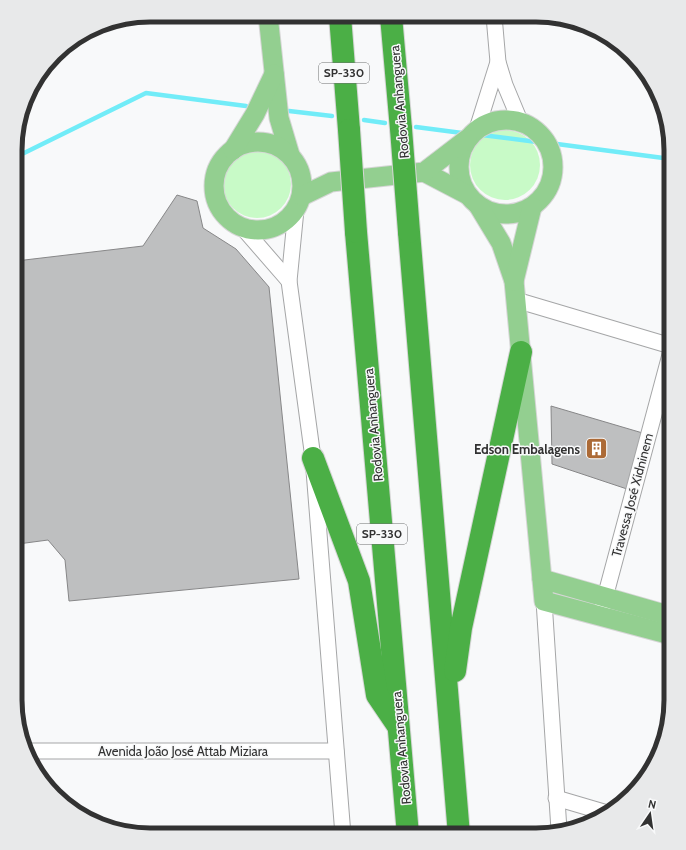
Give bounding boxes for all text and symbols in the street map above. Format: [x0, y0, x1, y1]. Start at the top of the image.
street label: Rodovia Anhanguera [386, 44, 412, 159]
road number: SP-330 [319, 63, 369, 83]
street label: Rodovia Anhanguera [360, 367, 386, 482]
street label: Travessa José Xidninem [608, 431, 656, 559]
building icon: Edson Embalagens [583, 436, 609, 462]
place label: Edson Embalagens [474, 441, 580, 457]
road number: SP-330 [357, 524, 407, 544]
street label: Rodovia Anhanguera [388, 690, 414, 805]
street label: Avenida João José Attab Miziara [98, 743, 269, 759]
north arrow [630, 794, 670, 834]
text: N [647, 797, 658, 812]

